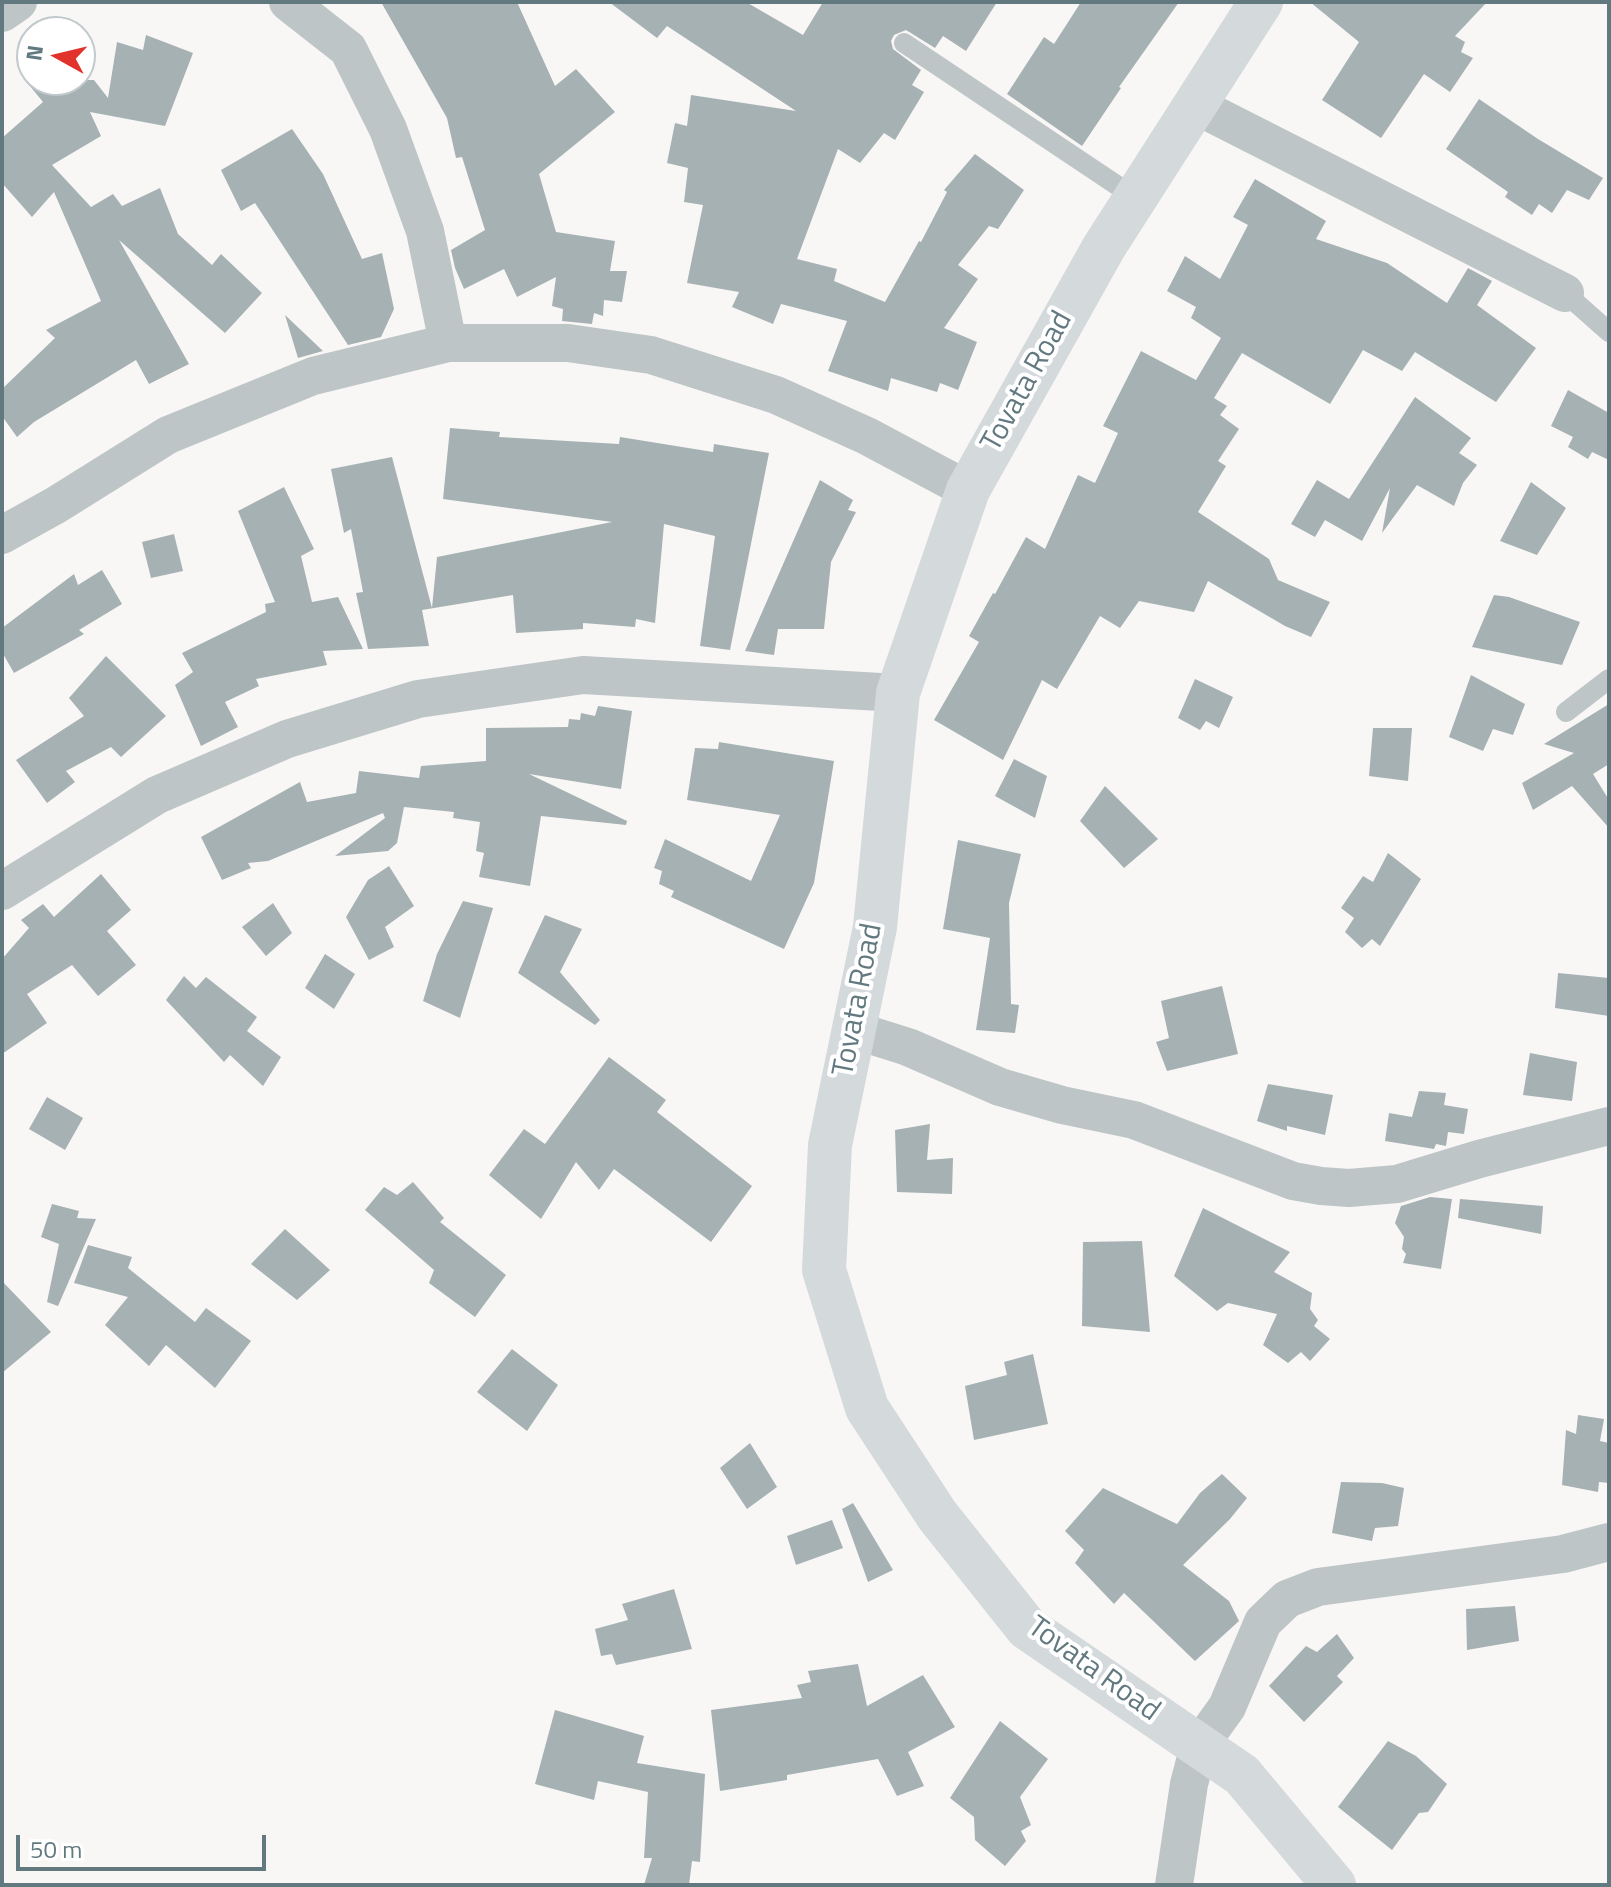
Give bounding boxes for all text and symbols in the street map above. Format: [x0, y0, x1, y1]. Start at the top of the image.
north arrow [16, 16, 96, 96]
text: N [16, 43, 52, 63]
street label: Tovata Road [975, 306, 1081, 458]
street label: Tovata Road [827, 921, 891, 1079]
street label: Tovata Road [1020, 1610, 1166, 1730]
scale bar [20, 1819, 270, 1869]
text: 50 m [30, 1831, 82, 1867]

